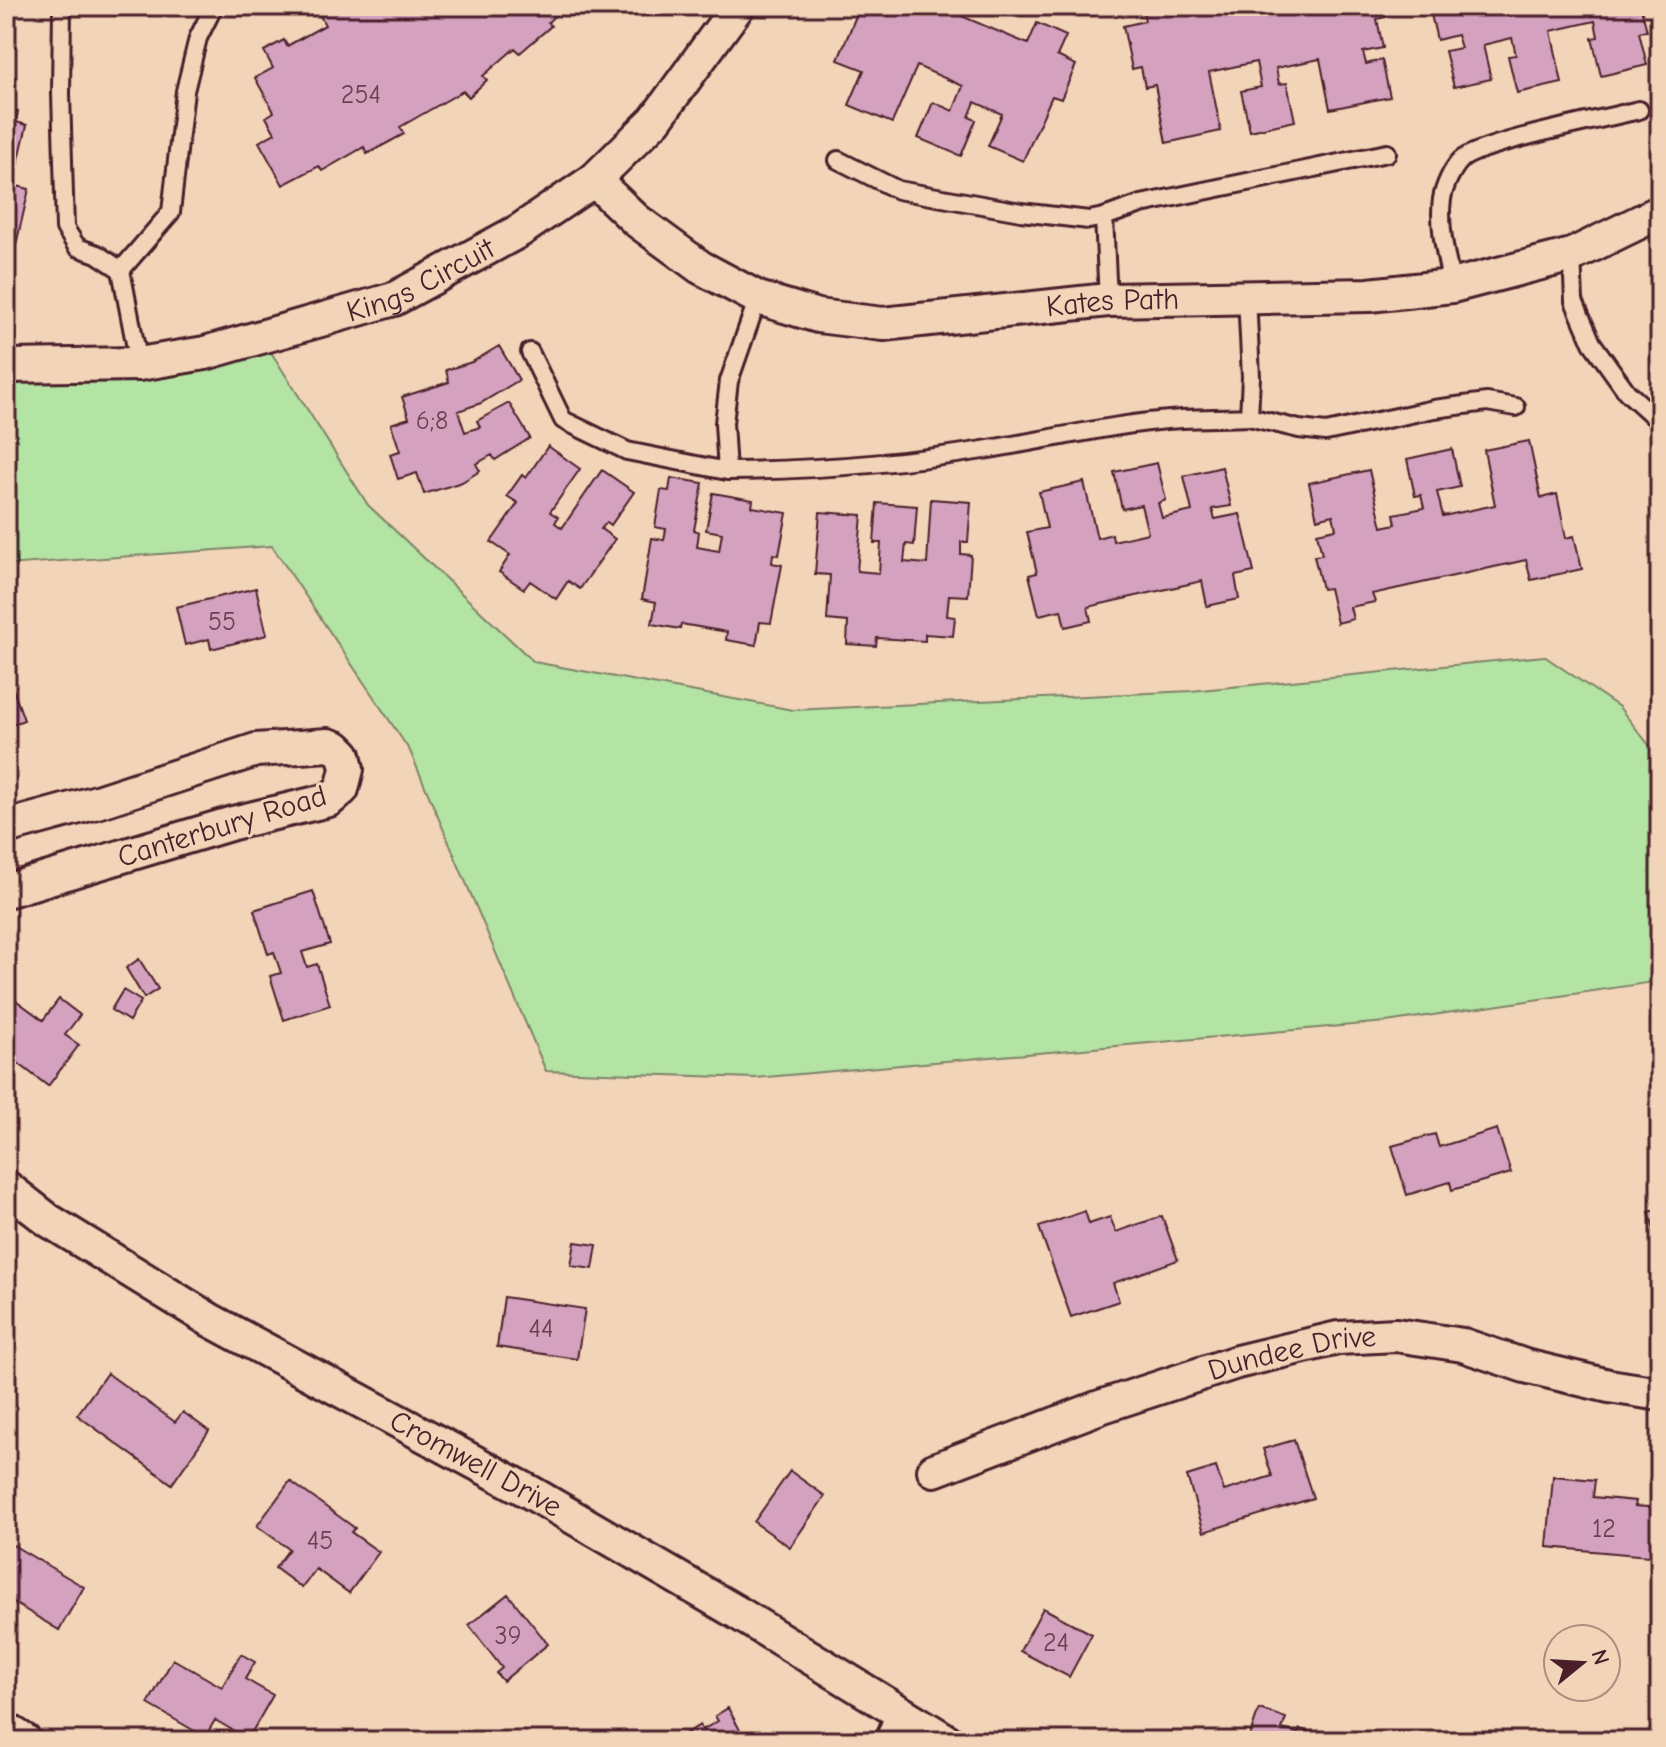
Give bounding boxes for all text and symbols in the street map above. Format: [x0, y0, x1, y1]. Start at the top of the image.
house number: 254 [341, 80, 381, 110]
street label: Kings Circuit [343, 230, 502, 330]
street label: Kates Path [1044, 282, 1179, 324]
house number: 6;8 [416, 406, 448, 436]
house number: 55 [208, 607, 236, 637]
street label: Canterbury Road [113, 778, 331, 875]
house number: 44 [528, 1314, 554, 1344]
street label: Dundee Drive [1204, 1319, 1377, 1388]
street label: Cromwell Drive [384, 1403, 568, 1525]
house number: 12 [1592, 1514, 1616, 1544]
house number: 45 [307, 1526, 333, 1556]
house number: 39 [495, 1621, 521, 1651]
north arrow [1542, 1623, 1622, 1703]
house number: 24 [1043, 1628, 1069, 1658]
text: N [1585, 1646, 1615, 1668]

